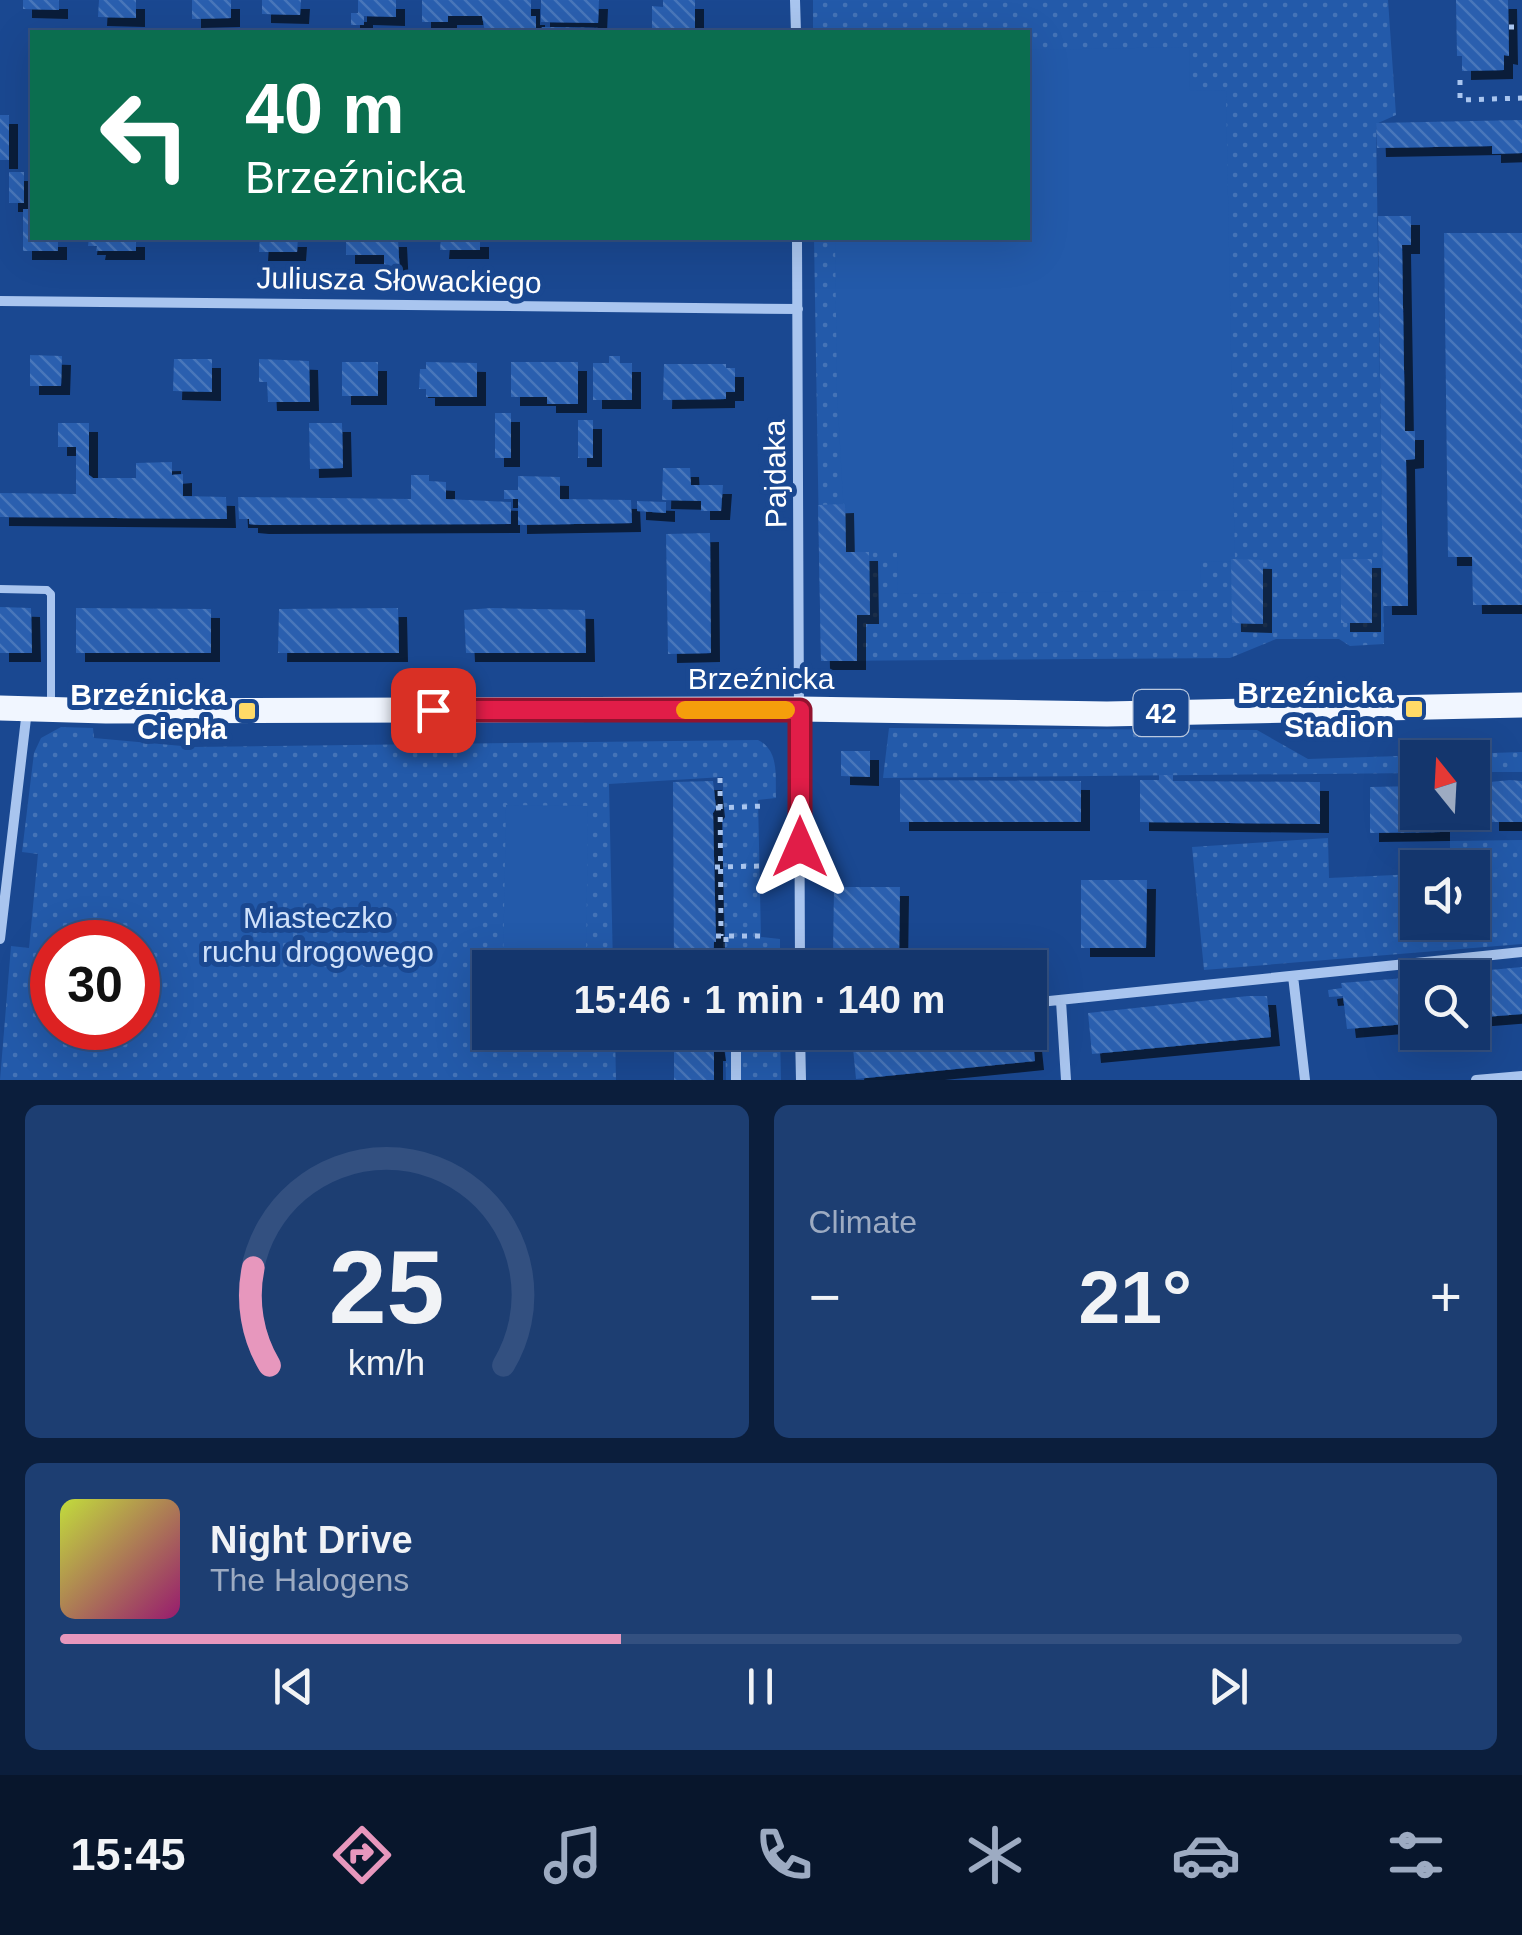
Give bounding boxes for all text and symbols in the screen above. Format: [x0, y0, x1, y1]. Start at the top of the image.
icon: left [80, 70, 210, 200]
text: 40 m [245, 70, 405, 148]
text: Brzeźnicka [245, 152, 465, 203]
street label: Juliusza Słowackiego [256, 261, 542, 299]
street label: Pajdaka [758, 419, 792, 528]
street label: Brzeźnicka [688, 662, 835, 695]
pin [391, 668, 476, 753]
place label: Brzeźnicka Stadion [1237, 676, 1394, 743]
place label: Brzeźnicka Ciepła [70, 678, 227, 745]
icon: arrive [406, 683, 461, 738]
road number: 42 [1134, 690, 1188, 736]
marker: Brzeźnicka Stadion [1403, 698, 1425, 720]
marker: Brzeźnicka Ciepła [236, 700, 258, 722]
north arrow [1400, 740, 1490, 830]
map controls [1400, 740, 1490, 1050]
position arrow [748, 795, 852, 899]
button: sound [1400, 850, 1490, 940]
park label: Miasteczko ruchu drogowego [202, 901, 434, 968]
speed limit sign: 30 [30, 920, 160, 1050]
button: search [1400, 960, 1490, 1050]
text: 15:46 · 1 min · 140 m [574, 979, 945, 1021]
text: Climate [809, 1204, 917, 1240]
text: 25 [329, 1229, 445, 1345]
text: 21° [1079, 1255, 1192, 1339]
text: − [809, 1266, 841, 1328]
text: + [1430, 1266, 1462, 1328]
text: km/h [348, 1343, 425, 1383]
text: Night Drive [210, 1519, 413, 1561]
text: The Halogens [210, 1562, 409, 1598]
icon: previous [266, 1659, 321, 1714]
icon: pause [733, 1659, 788, 1714]
icon: next [1201, 1659, 1256, 1714]
icon: directions [327, 1820, 397, 1890]
icon: music [538, 1820, 608, 1890]
icon: phone [749, 1820, 819, 1890]
icon: climate [960, 1820, 1030, 1890]
icon: car [1171, 1820, 1241, 1890]
icon: filters [1381, 1820, 1451, 1890]
text: 15:45 [70, 1829, 186, 1880]

